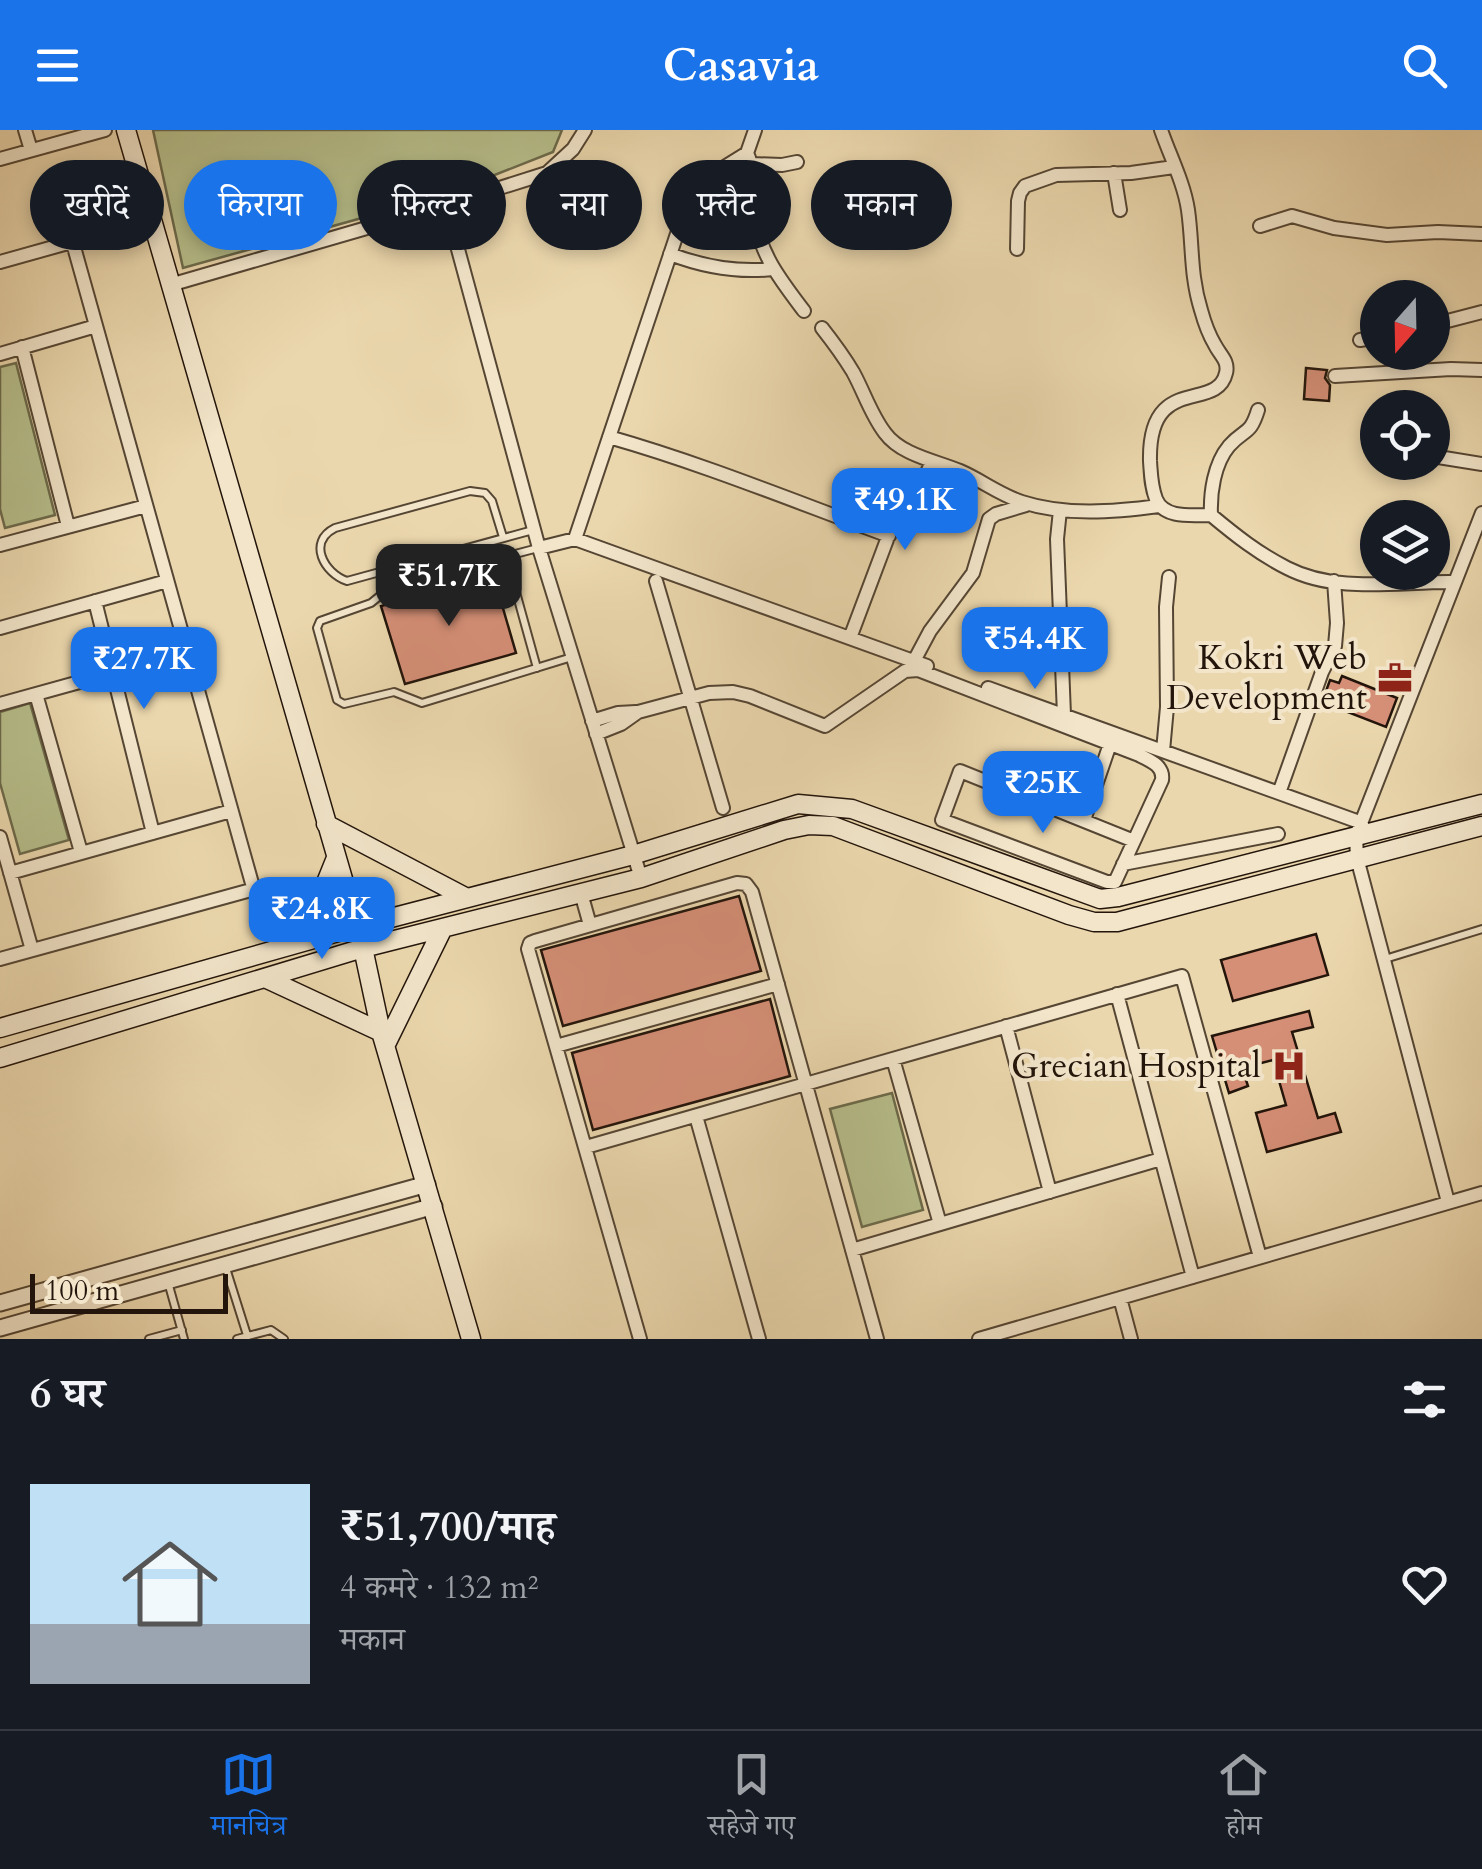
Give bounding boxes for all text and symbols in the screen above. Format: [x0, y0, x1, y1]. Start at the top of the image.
text: Casavia [663, 35, 819, 96]
icon: menu [30, 38, 85, 93]
icon: search [1397, 38, 1452, 93]
chip: खरीदें [30, 160, 164, 250]
chip: किराया [184, 160, 337, 250]
chip: फ़िल्टर [357, 160, 506, 250]
chip: नया [526, 160, 642, 250]
chip: फ़्लैट [662, 160, 791, 250]
chip: मकान [811, 160, 952, 250]
north arrow [1360, 280, 1450, 370]
map controls [1360, 280, 1450, 590]
button: locate [1360, 390, 1450, 480]
pin: ₹49.1K [824, 468, 986, 553]
text: ₹49.1K [854, 478, 956, 522]
button: layers [1360, 500, 1450, 590]
pin: ₹51.7K [368, 544, 530, 629]
text: ₹51.7K [398, 554, 500, 598]
pin: ₹54.4K [954, 607, 1116, 692]
text: ₹54.4K [984, 617, 1086, 661]
pin: ₹27.7K [63, 627, 225, 712]
place label: Kokri Web Development [1166, 634, 1367, 722]
text: ₹27.7K [93, 637, 195, 681]
office icon: Kokri Web Development [1376, 659, 1414, 697]
pin: ₹25K [984, 751, 1102, 836]
text: ₹25K [1005, 761, 1081, 805]
pin: ₹24.8K [241, 877, 403, 962]
text: ₹24.8K [271, 887, 373, 931]
place label: Grecian Hospital [1011, 1042, 1261, 1090]
hospital icon: Grecian Hospital [1270, 1047, 1308, 1085]
scale bar [30, 1269, 228, 1314]
text: 100 m [45, 1272, 119, 1310]
text: 6 घर [30, 1365, 105, 1422]
icon: filters [1397, 1372, 1452, 1427]
text: ₹51,700/माह [340, 1498, 555, 1555]
icon: home [110, 1524, 230, 1644]
icon: heart [1397, 1557, 1452, 1612]
text: 4 कमरे · 132 m² [340, 1566, 538, 1610]
text: मकान [340, 1618, 405, 1662]
tab: मानचित्र [211, 1747, 287, 1853]
tab: सहेजे गए [708, 1747, 795, 1853]
tab: होम [1216, 1747, 1271, 1853]

